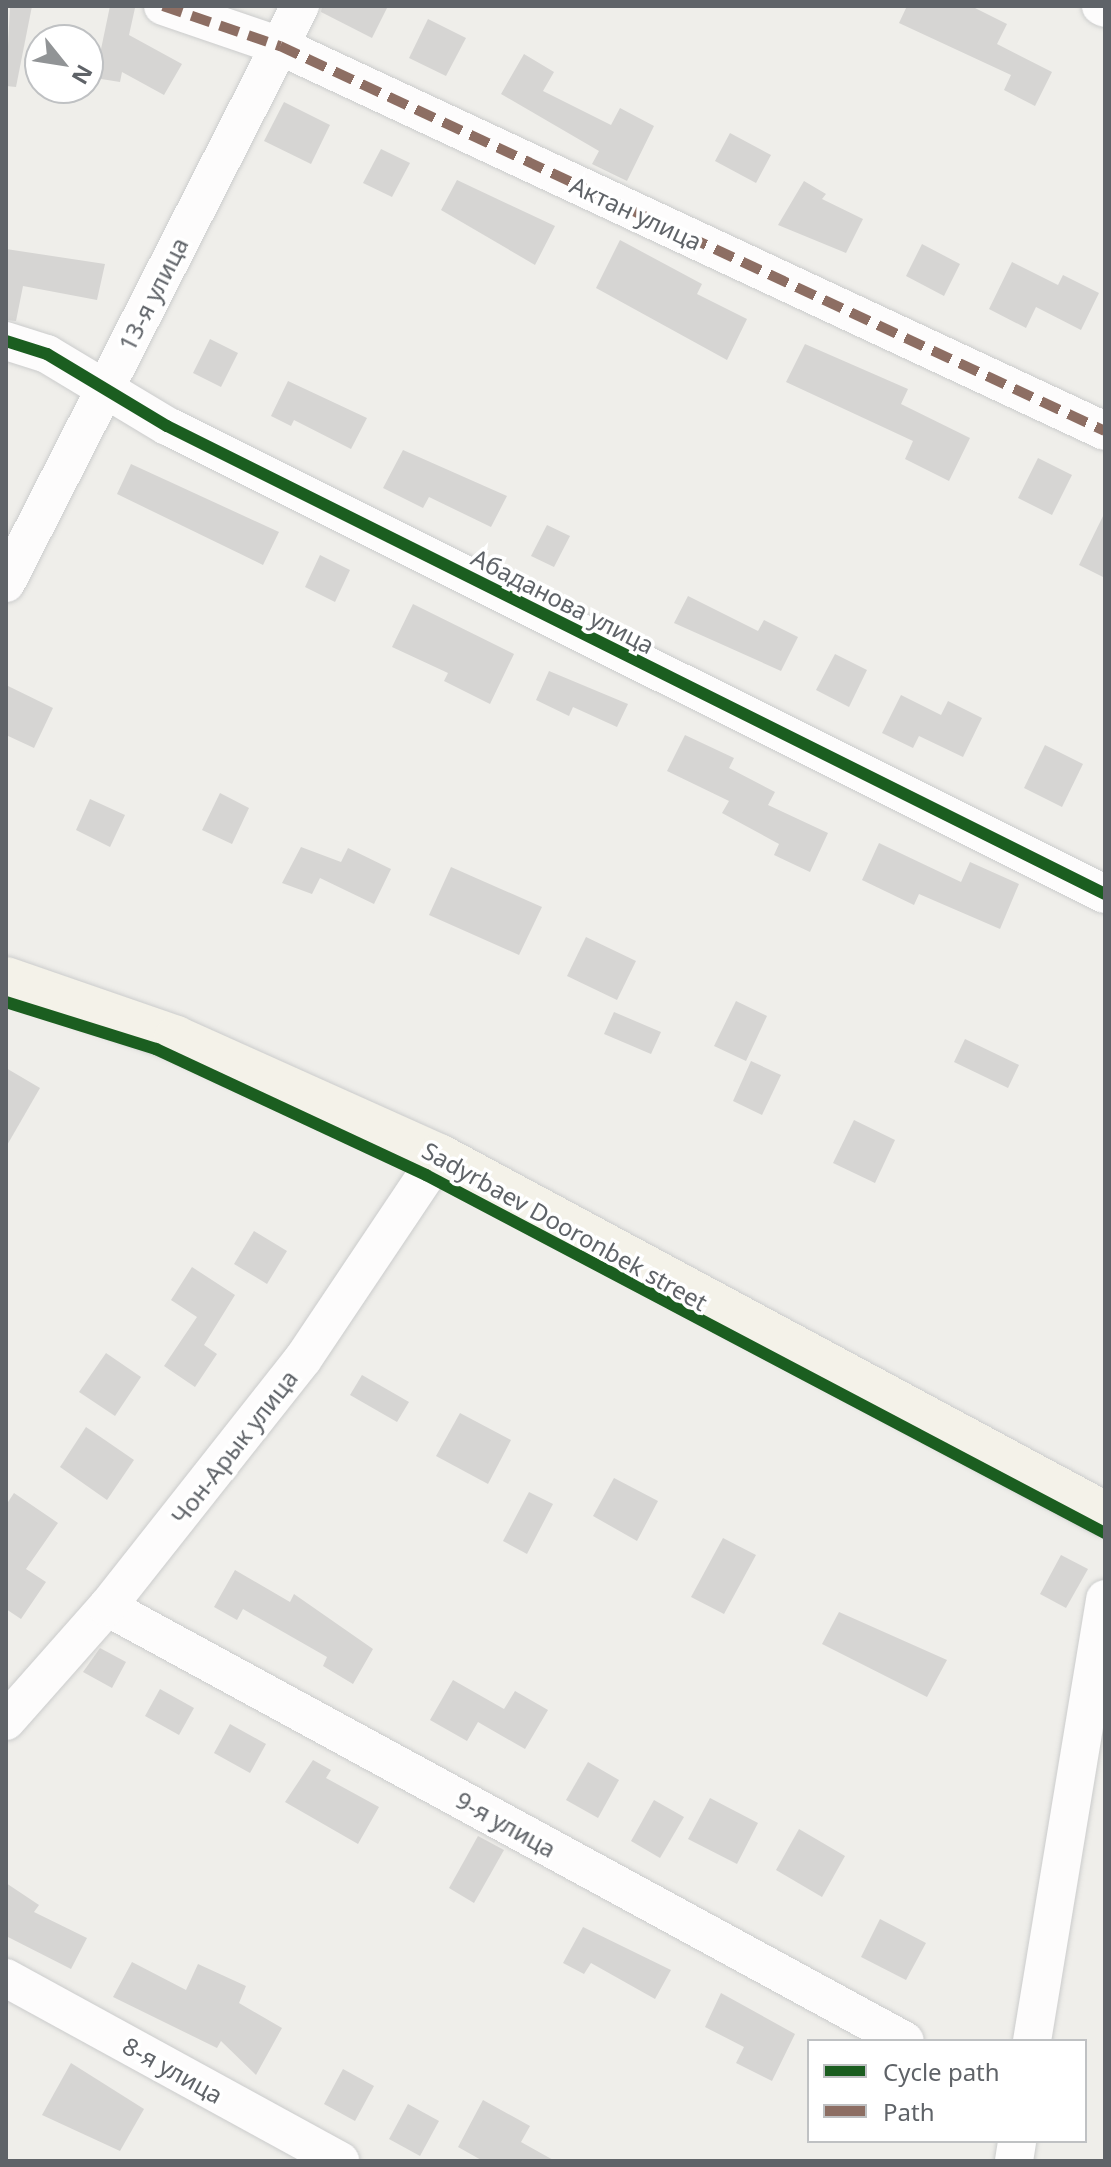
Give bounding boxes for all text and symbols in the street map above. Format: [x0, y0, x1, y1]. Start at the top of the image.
north arrow [24, 24, 104, 104]
text: N [66, 60, 101, 90]
street label: Актан улица [566, 170, 706, 256]
street label: 13-я улица [112, 233, 194, 355]
street label: Абаданова улица [467, 543, 659, 659]
street label: Sadyrbaev Dooronbek street [418, 1136, 712, 1316]
street label: Чон-Арык улица [165, 1364, 303, 1530]
street label: 9-я улица [451, 1785, 561, 1863]
street label: 8-я улица [118, 2031, 228, 2109]
legend [807, 2039, 1087, 2143]
text: Cycle path [883, 2055, 1000, 2088]
text: Path [883, 2095, 934, 2128]

